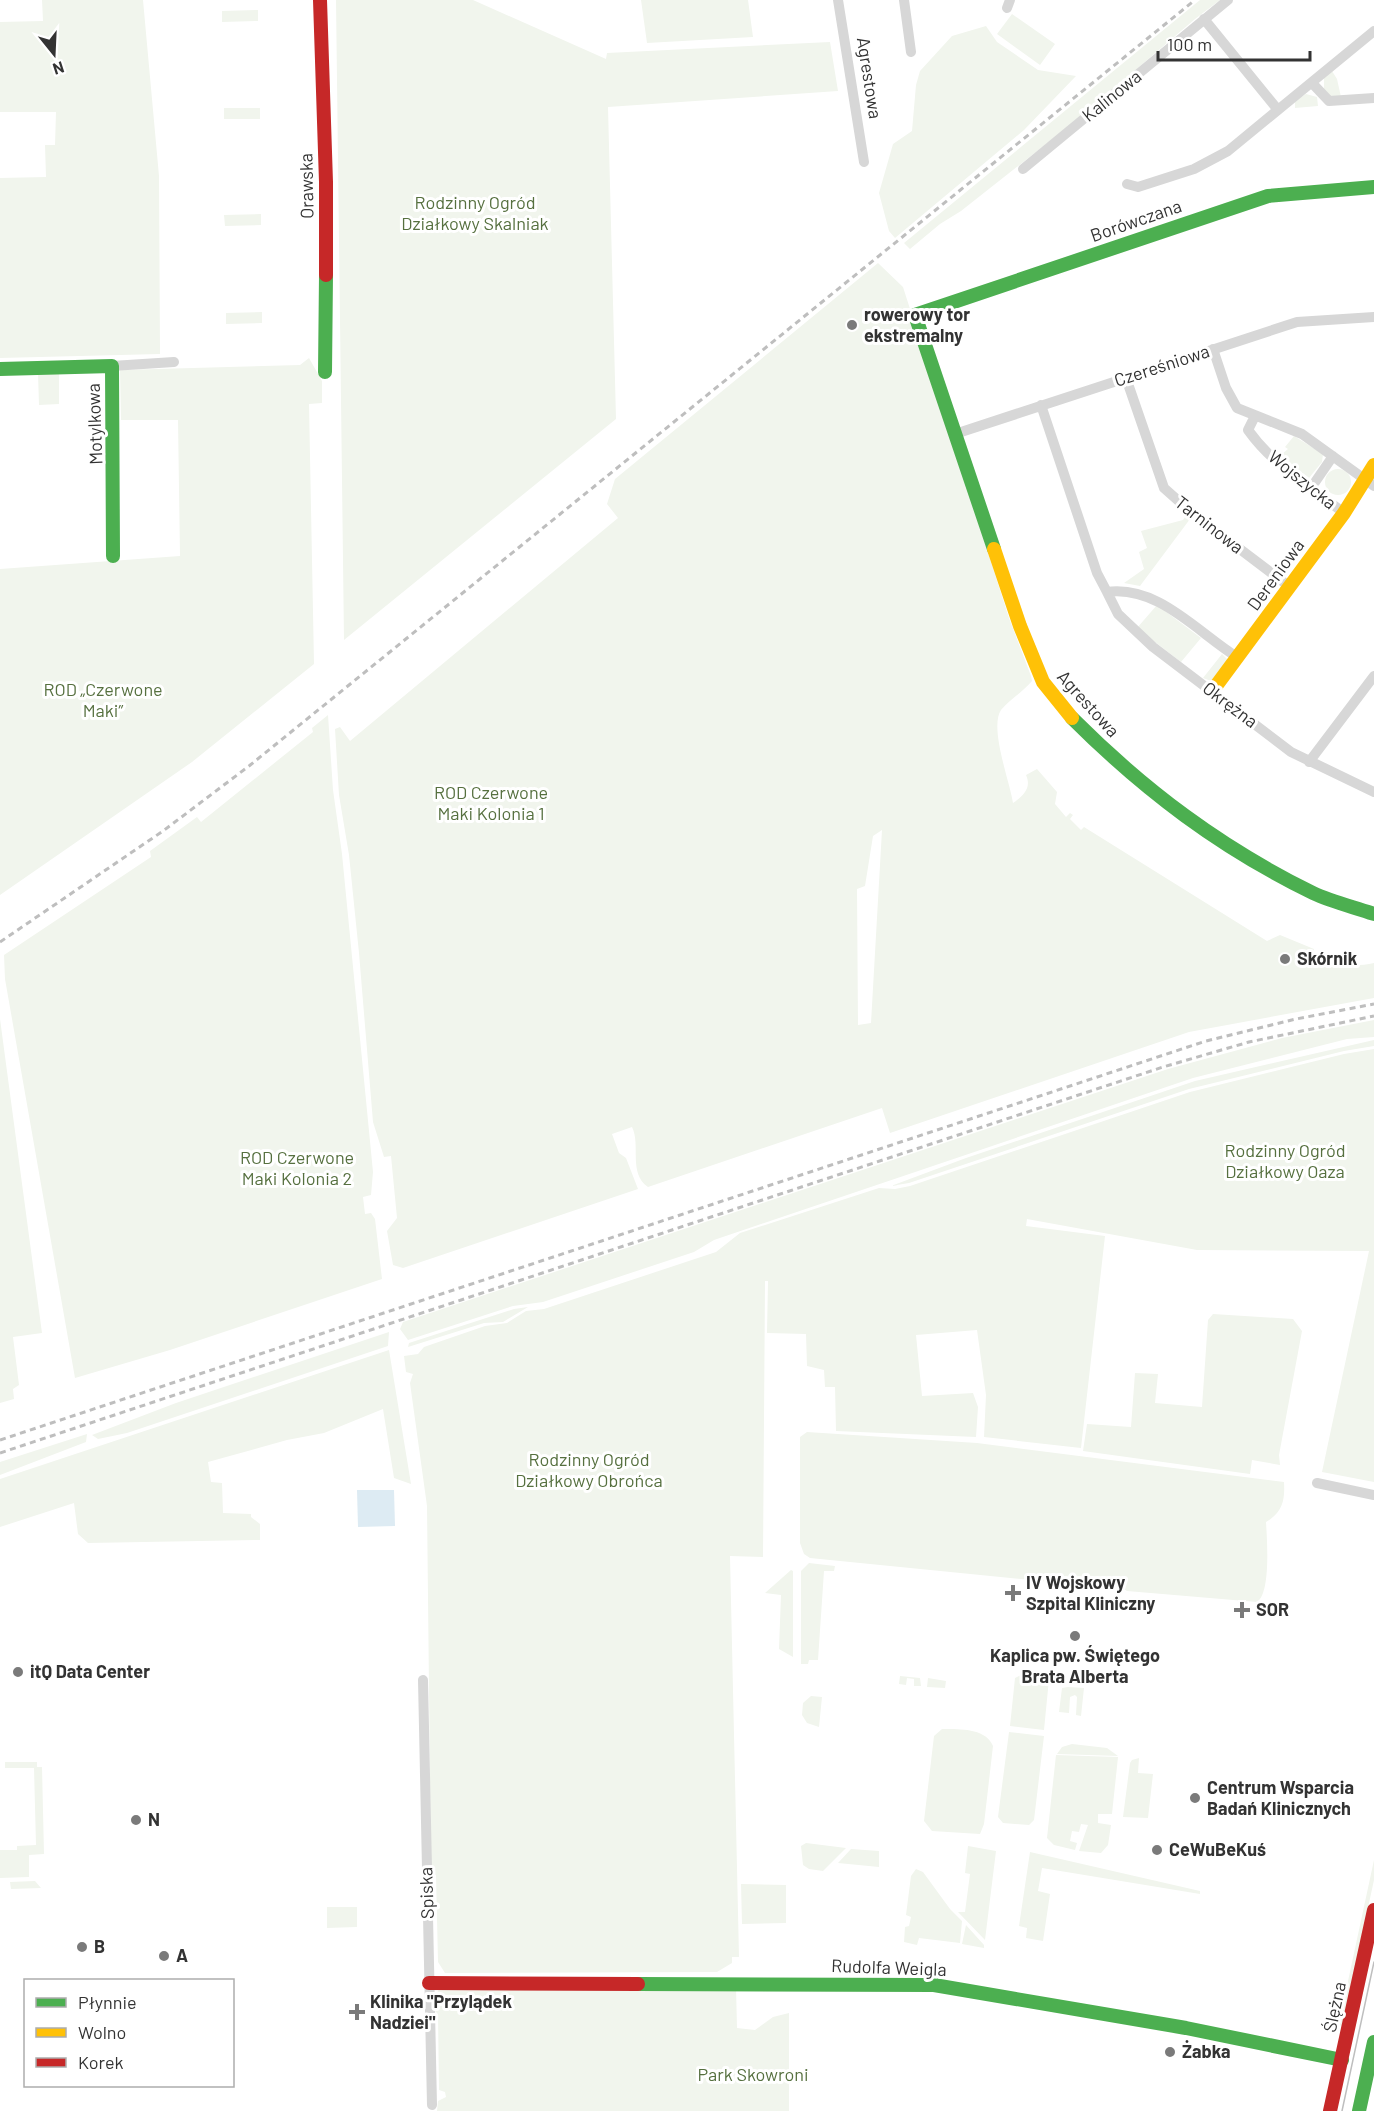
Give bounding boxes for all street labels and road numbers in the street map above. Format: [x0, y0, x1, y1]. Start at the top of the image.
street label: Agrestowa [853, 35, 887, 120]
street label: Kalinowa [1077, 65, 1145, 126]
street label: Orawska [294, 153, 318, 219]
street label: Borówczana [1087, 194, 1184, 246]
street label: Czereśniowa [1111, 339, 1212, 391]
street label: Motylkowa [82, 383, 106, 465]
street label: Wojszycka [1264, 445, 1341, 513]
street label: Tarninowa [1171, 491, 1248, 558]
street label: Dereniowa [1242, 535, 1308, 614]
street label: Agrestowa [1053, 665, 1124, 741]
street label: Okrężna [1199, 676, 1262, 732]
street label: Spiska [414, 1867, 438, 1919]
street label: Rudolfa Weigla [831, 1954, 947, 1980]
street label: Ślężna [1318, 1979, 1350, 2034]

